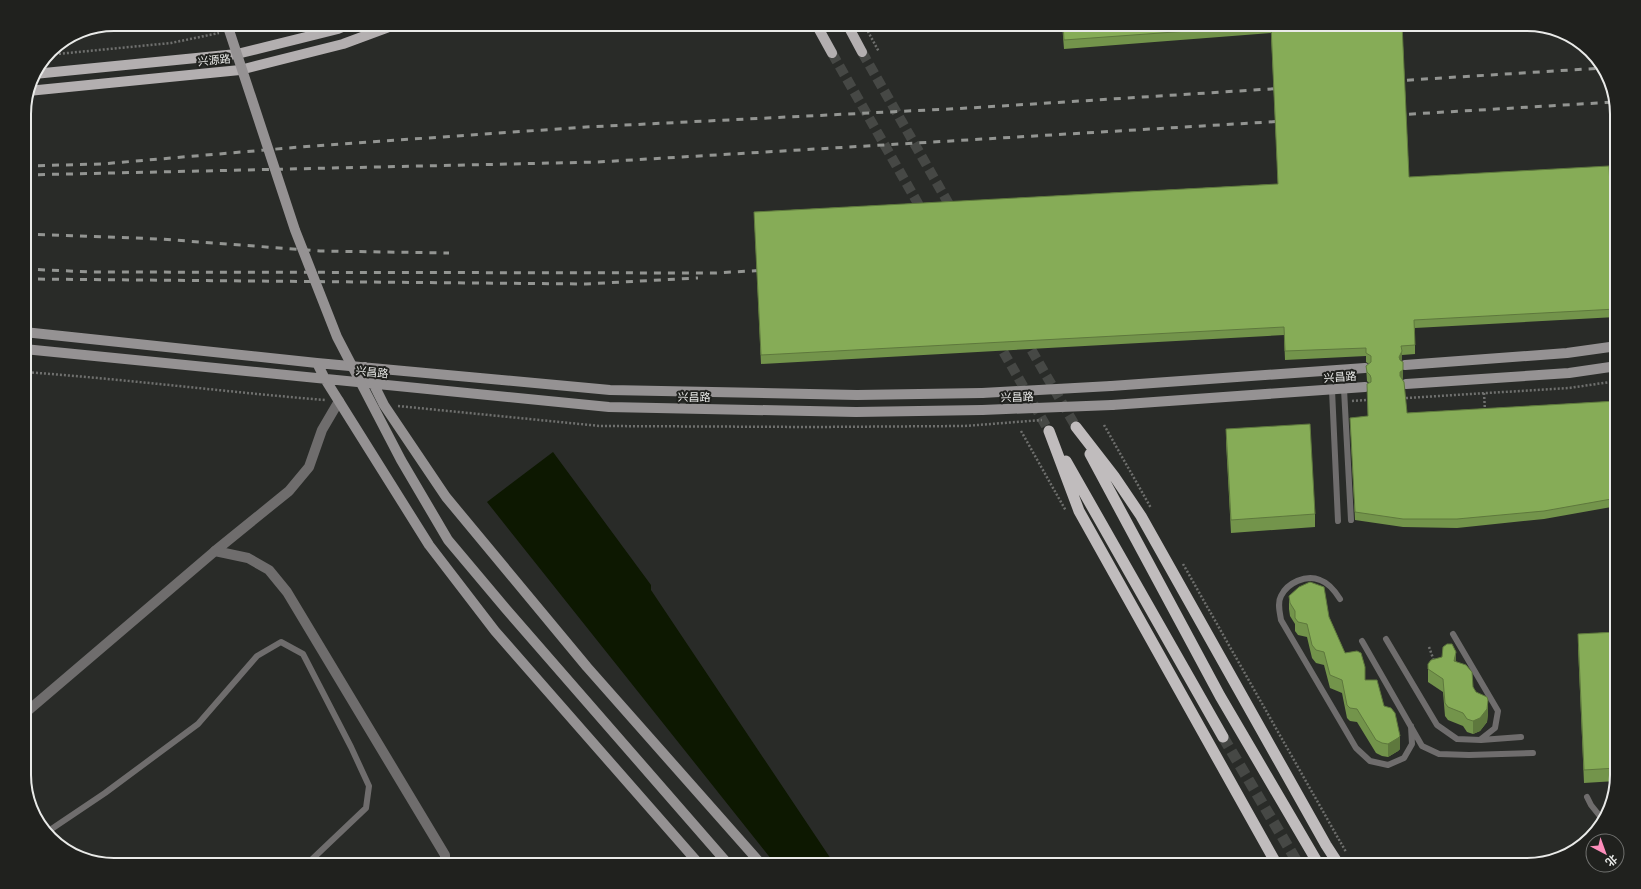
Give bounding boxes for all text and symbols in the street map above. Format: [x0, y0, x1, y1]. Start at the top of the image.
street label: 兴源路 [197, 52, 231, 68]
street label: 兴昌路 [355, 364, 389, 380]
street label: 兴昌路 [1323, 370, 1357, 384]
street label: 兴昌路 [1000, 390, 1034, 404]
street label: 兴昌路 [677, 391, 711, 403]
north arrow [1585, 833, 1625, 873]
text: 北 [1603, 852, 1620, 869]

